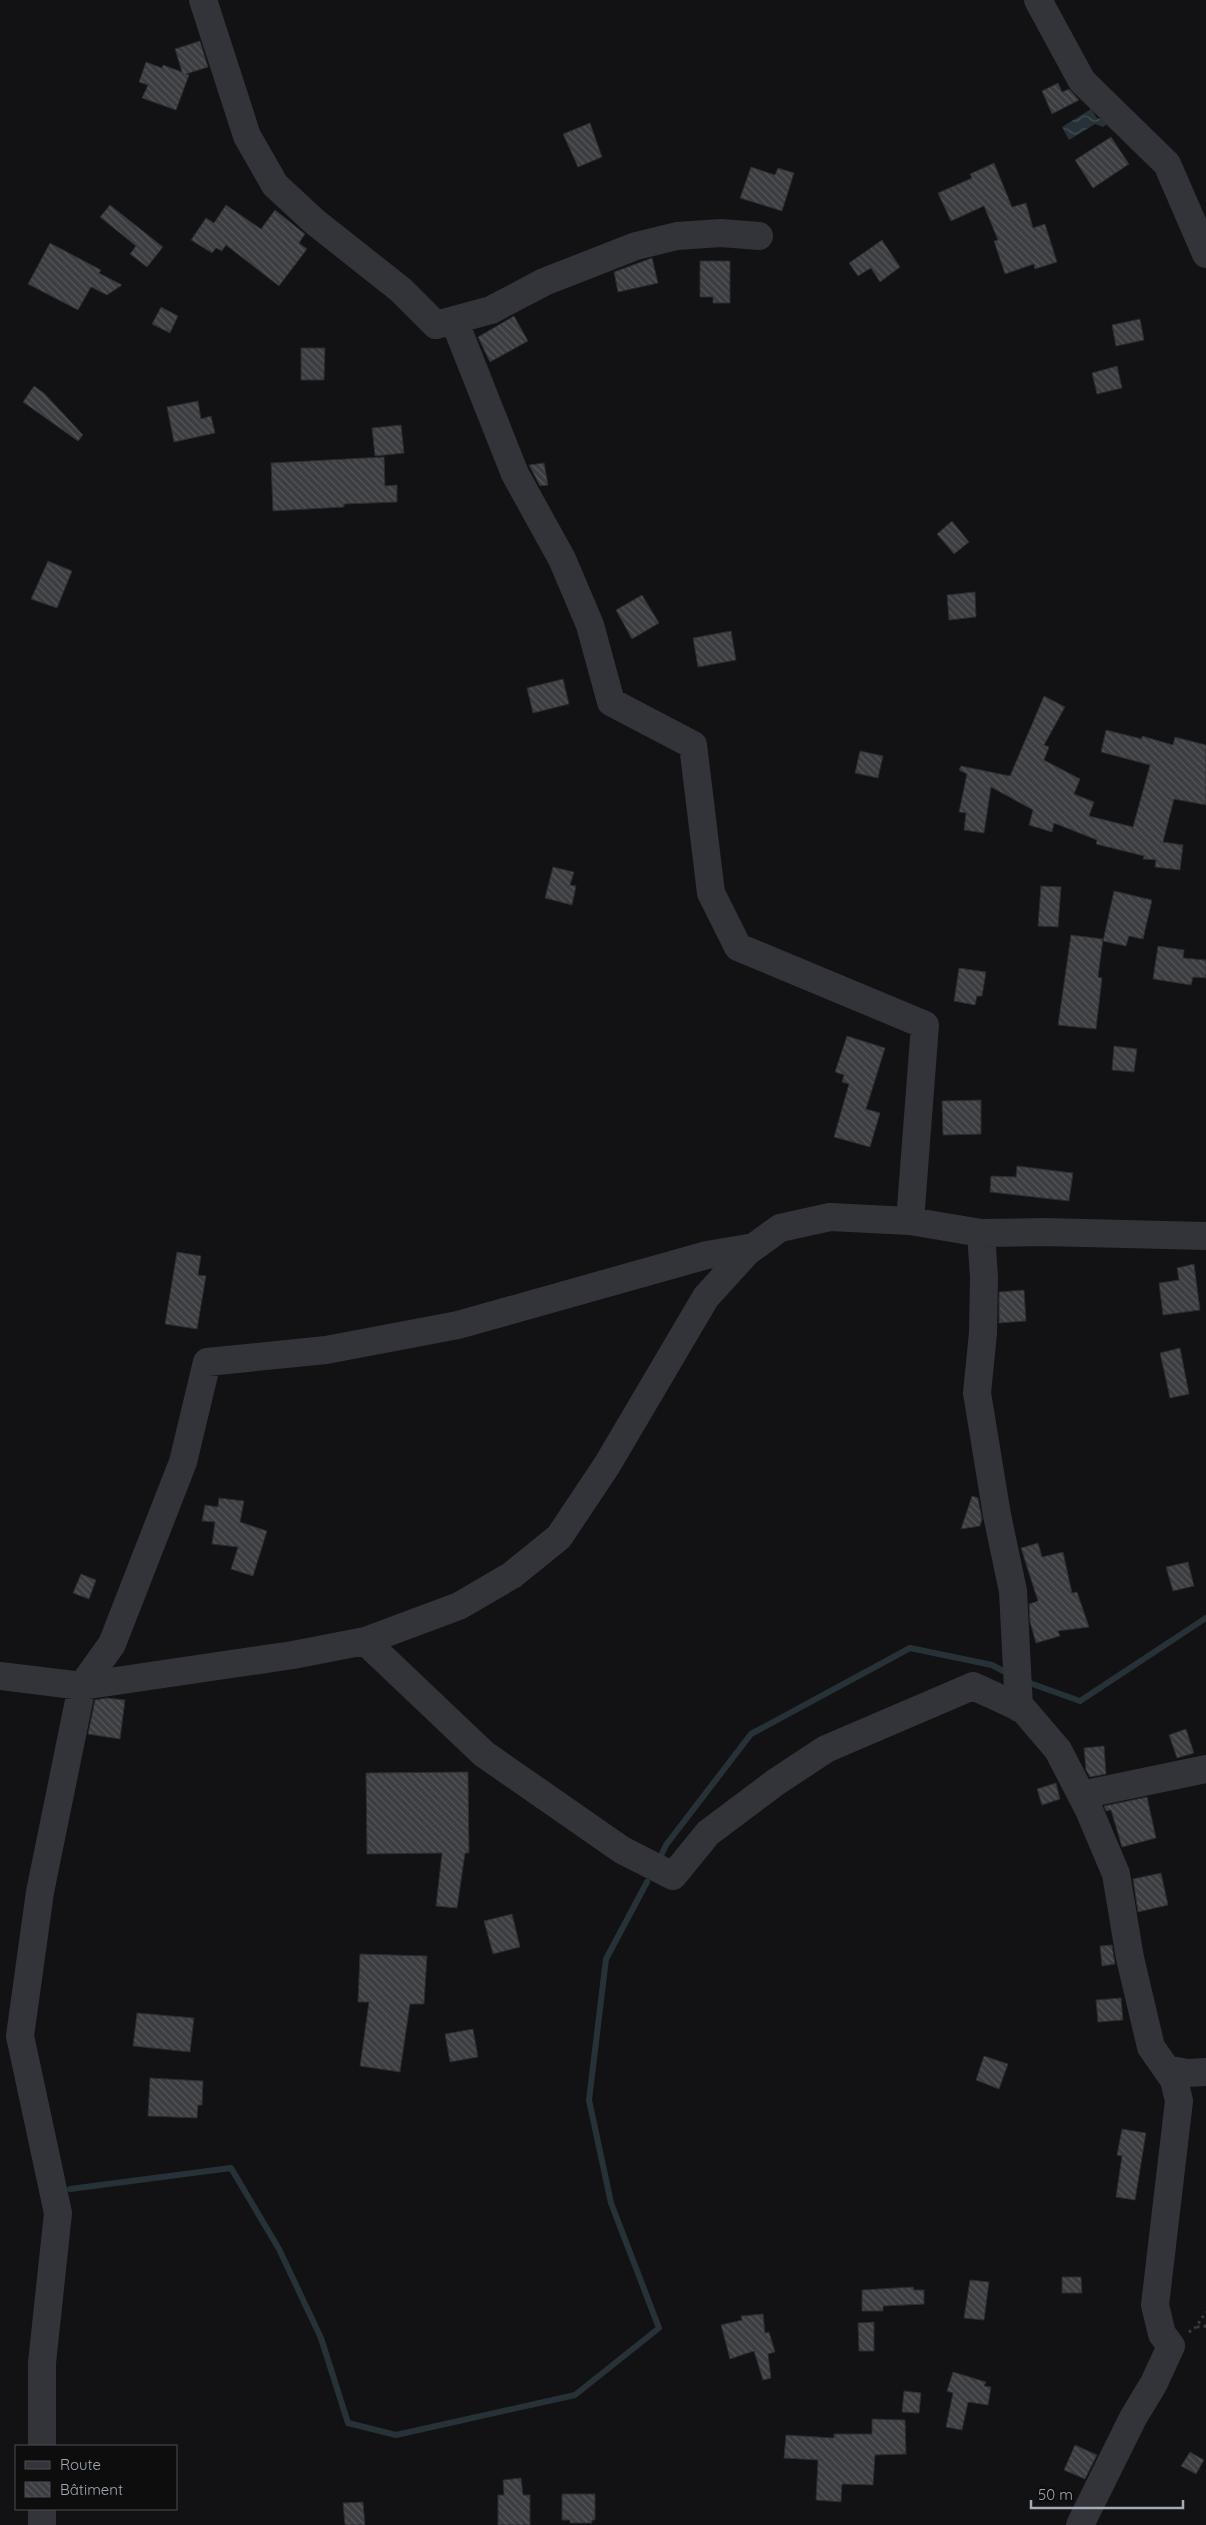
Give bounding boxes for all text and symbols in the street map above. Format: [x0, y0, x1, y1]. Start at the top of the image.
legend [15, 2445, 178, 2510]
text: Route [60, 2455, 101, 2474]
scale bar [1031, 2478, 1184, 2510]
text: Bâtiment [60, 2480, 123, 2499]
text: 50 m [1038, 2485, 1073, 2504]

